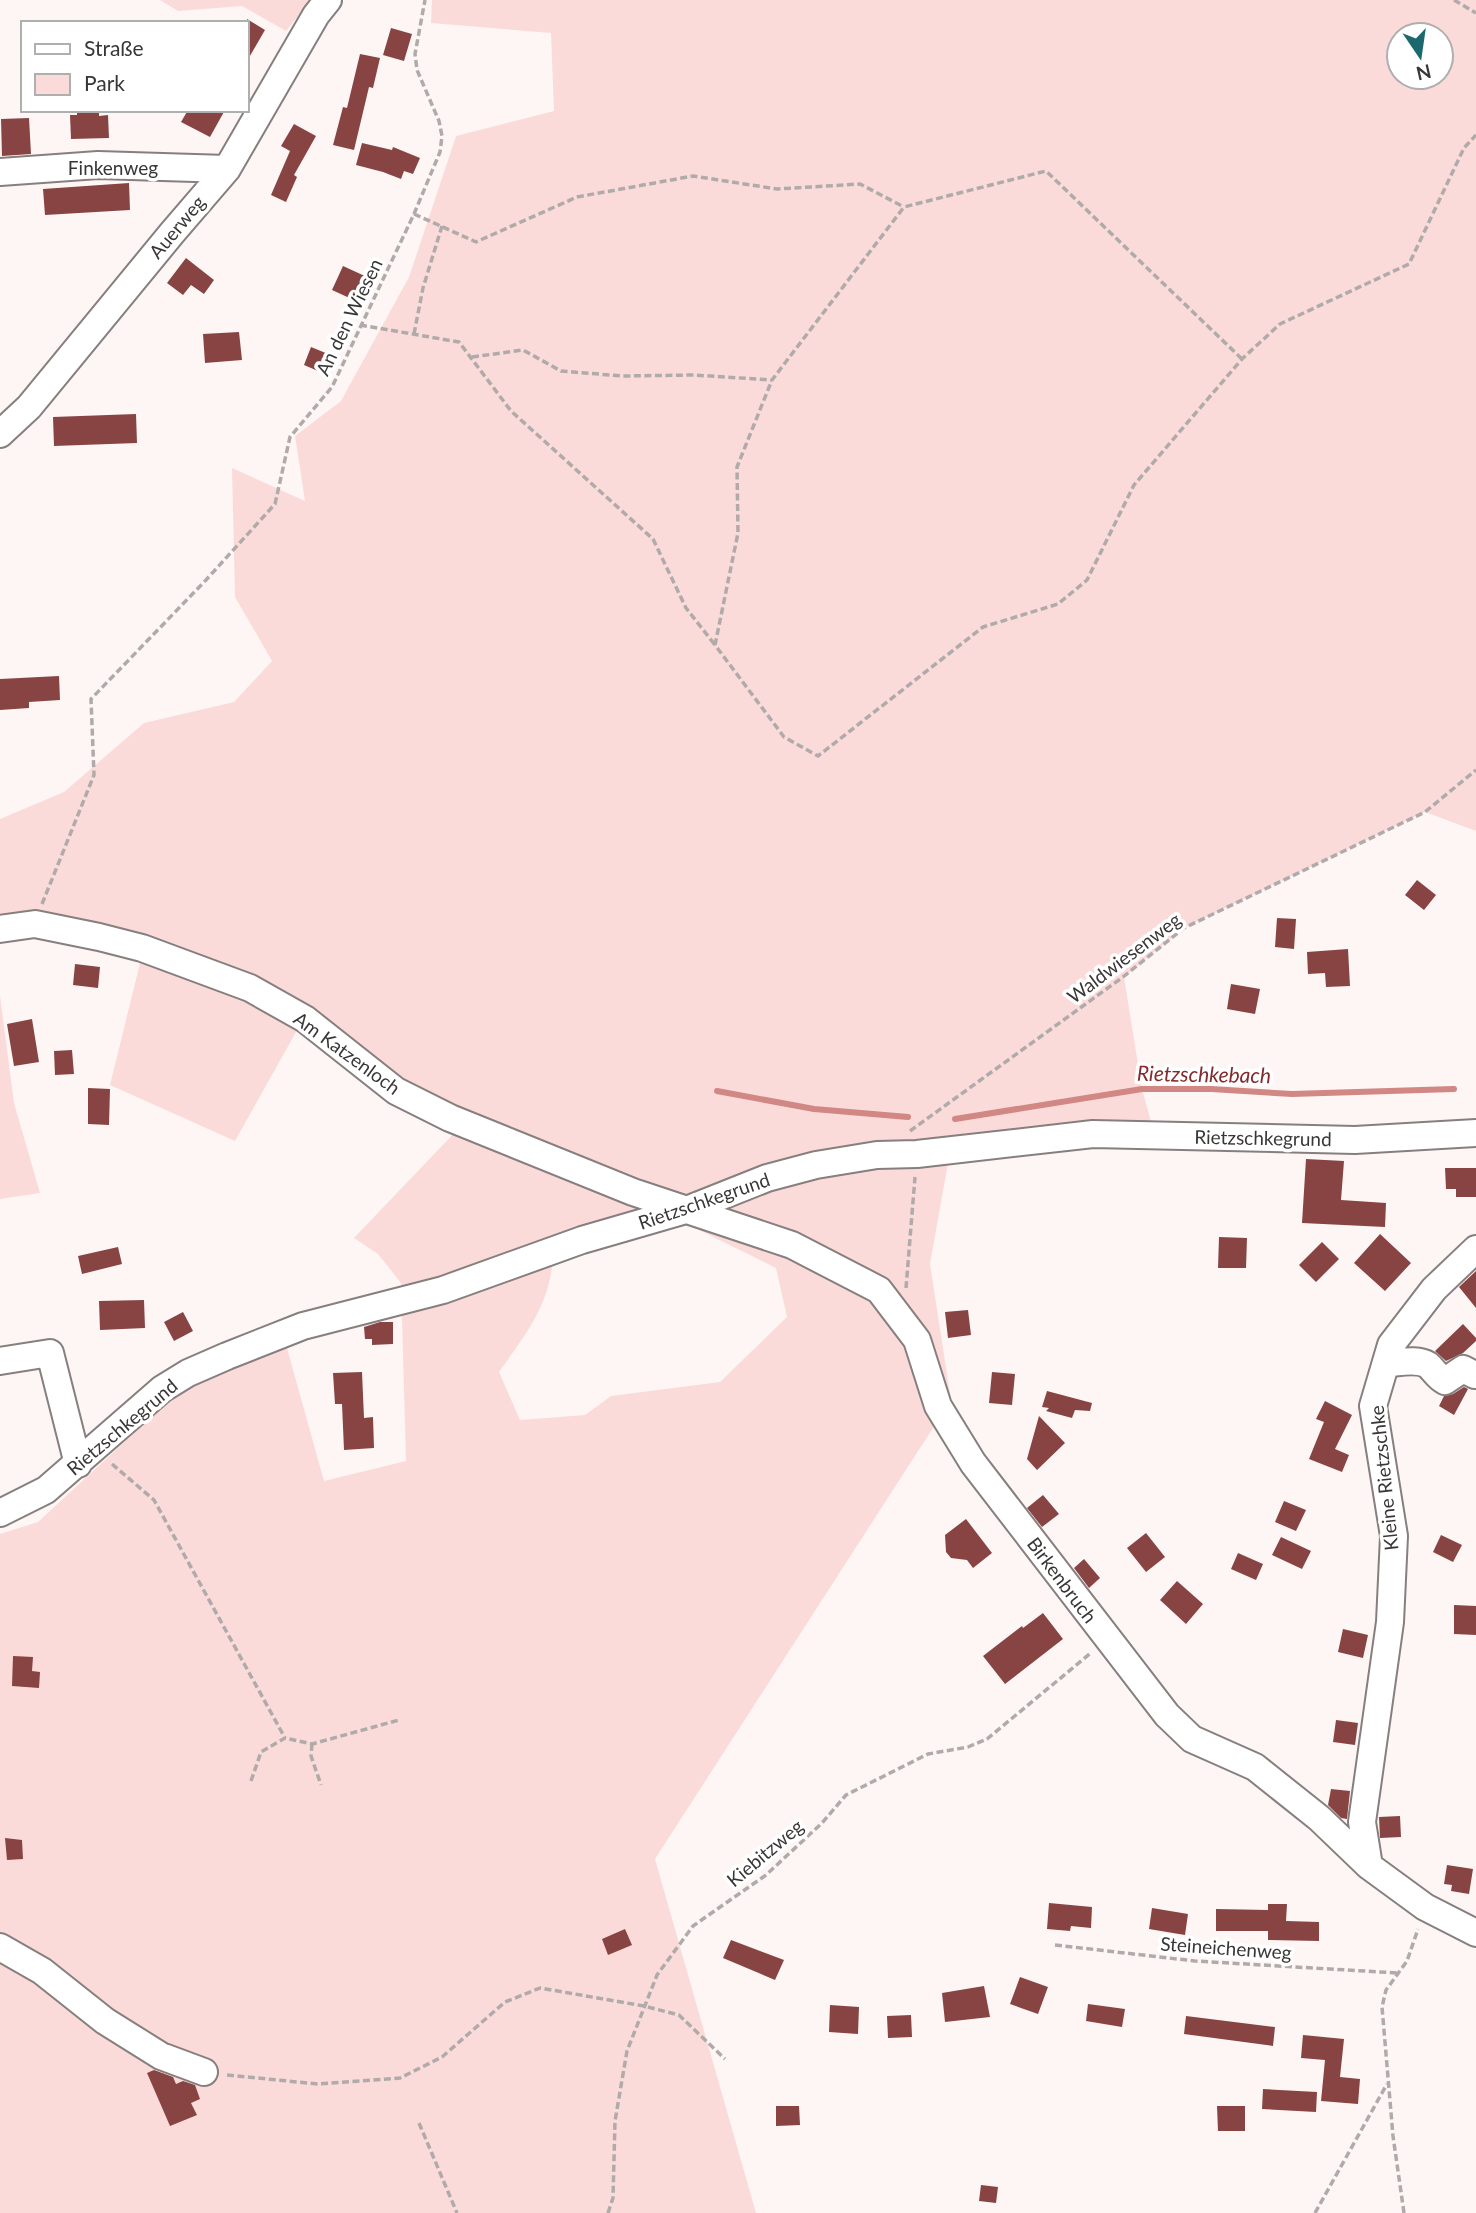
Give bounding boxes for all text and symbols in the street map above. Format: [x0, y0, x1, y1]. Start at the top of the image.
legend [21, 21, 248, 112]
north arrow [1385, 21, 1455, 91]
text: Straße [84, 35, 144, 60]
text: N [1414, 60, 1434, 86]
text: Park [84, 70, 125, 95]
street label: Finkenweg [68, 156, 158, 179]
street label: Auerweg [144, 191, 210, 263]
street label: An den Wiesen [310, 255, 387, 379]
street label: Waldwiesenweg [1062, 907, 1185, 1008]
street label: Am Katzenloch [290, 1006, 405, 1099]
water label: Rietzschkebach [1137, 1060, 1271, 1087]
street label: Rietzschkegrund [1194, 1125, 1332, 1150]
street label: Rietzschkegrund [635, 1167, 773, 1234]
street label: Rietzschkegrund [62, 1374, 182, 1480]
street label: Kleine Rietzschke [1364, 1404, 1403, 1552]
street label: Birkenbruch [1023, 1532, 1102, 1627]
street label: Kiebitzweg [722, 1814, 808, 1891]
street label: Steineichenweg [1160, 1931, 1292, 1964]

